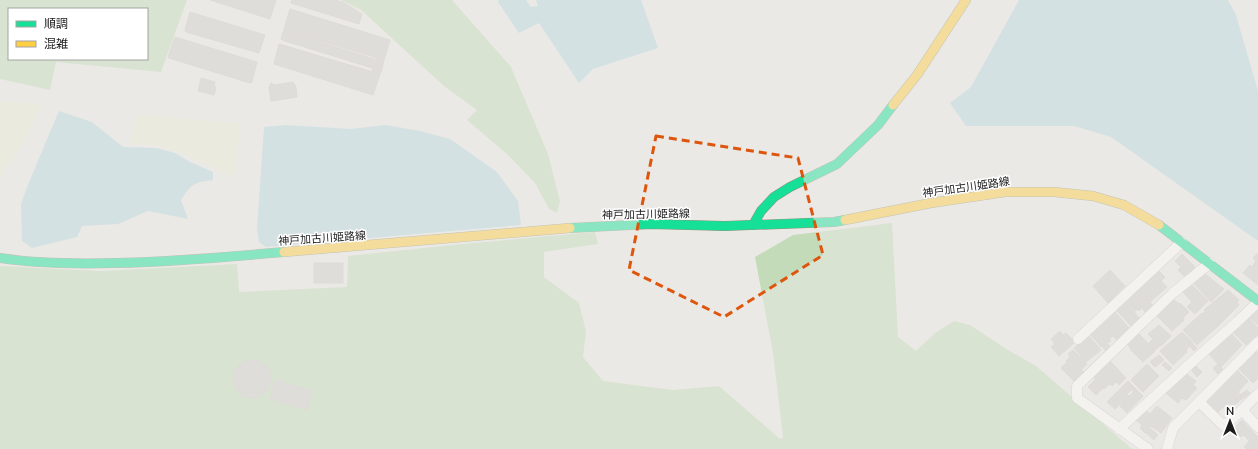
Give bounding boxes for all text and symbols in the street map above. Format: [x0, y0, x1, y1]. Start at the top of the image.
legend [8, 8, 148, 60]
text: 順調 [44, 16, 68, 32]
text: 混雑 [44, 36, 68, 52]
street label: 神戸加古川姫路線 [921, 174, 1011, 201]
street label: 神戸加古川姫路線 [602, 206, 690, 223]
street label: 神戸加古川姫路線 [278, 228, 366, 249]
north arrow [1210, 401, 1250, 441]
text: N [1226, 404, 1234, 419]

